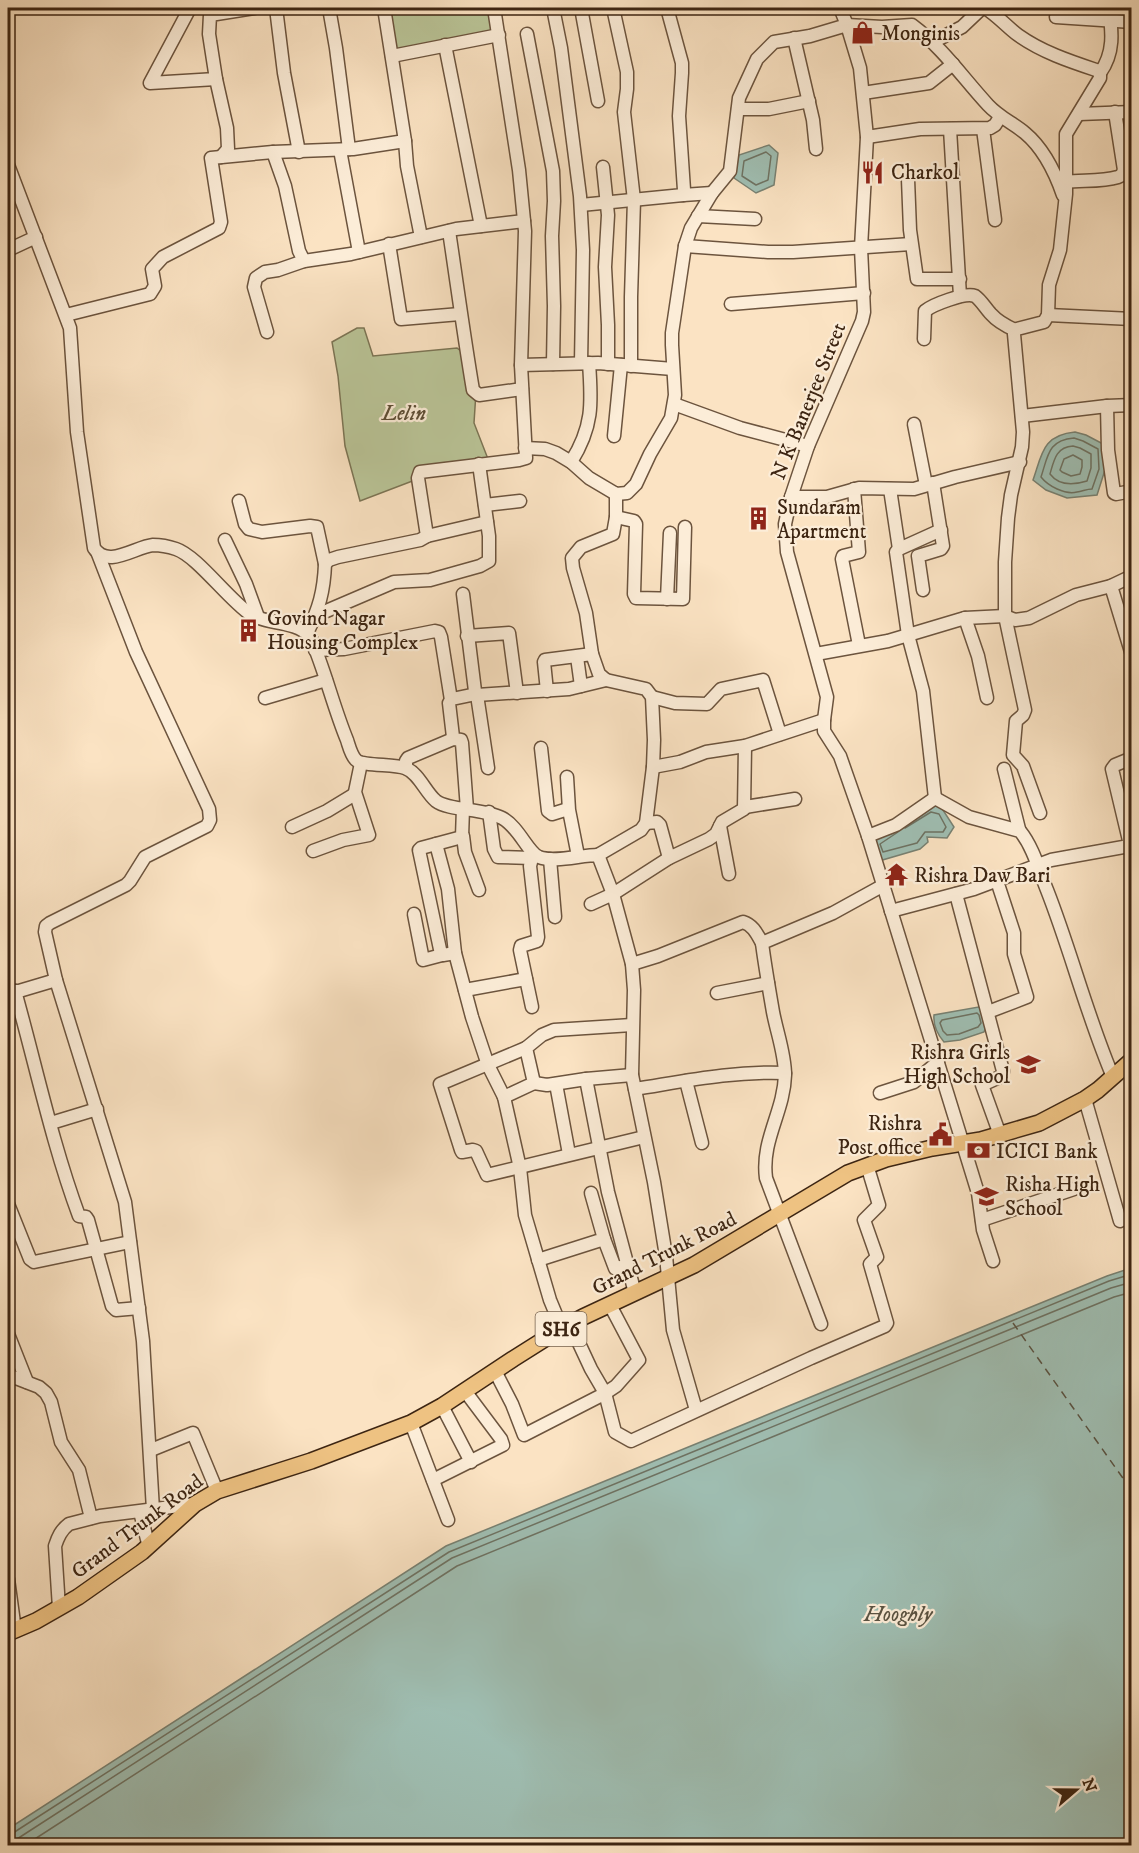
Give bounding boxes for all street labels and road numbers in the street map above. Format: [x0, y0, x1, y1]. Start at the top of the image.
street label: N K Banerjee Street [766, 319, 852, 484]
street label: Grand Trunk Road [588, 1206, 741, 1301]
road number: SH6 [536, 1312, 586, 1346]
street label: Grand Trunk Road [67, 1468, 209, 1585]

